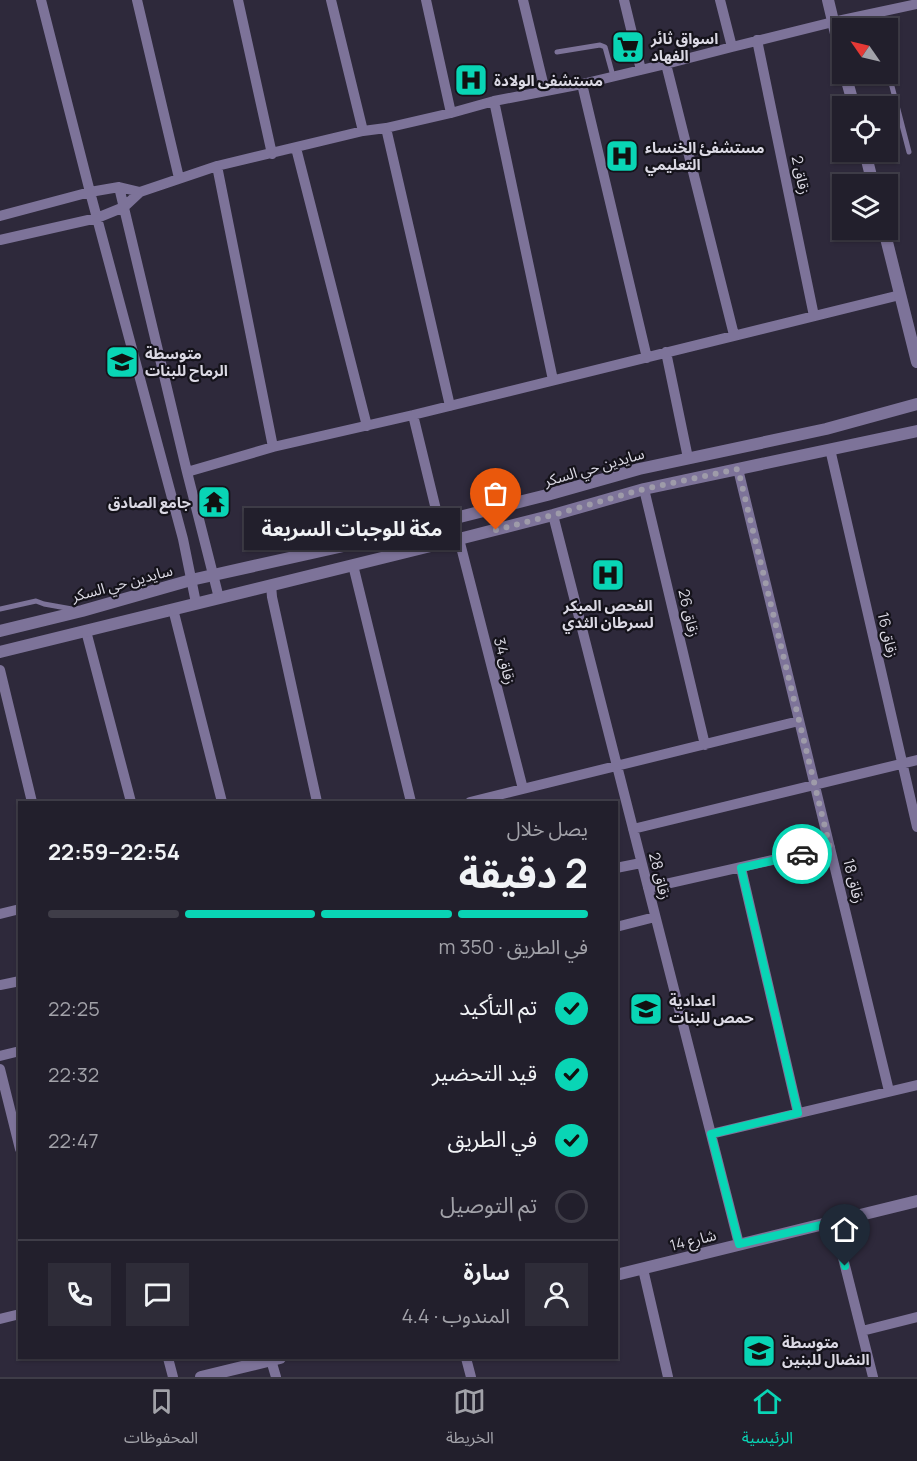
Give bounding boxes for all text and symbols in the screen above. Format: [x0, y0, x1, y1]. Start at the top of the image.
north arrow [832, 18, 898, 84]
map controls [832, 18, 898, 240]
place label: اسواق ثائر الفهاد [650, 28, 718, 66]
supermarket icon: اسواق ثائر الفهاد [610, 29, 646, 65]
hospital icon: مستشفى الولادة [453, 62, 489, 98]
place label: مستشفى الولادة [494, 70, 603, 91]
button: locate [832, 96, 898, 162]
place label: مستشفئ الخنساء التعليمي [645, 137, 765, 176]
hospital icon: مستشفئ الخنساء التعليمي [604, 138, 640, 174]
street label: زقاق 2 [787, 154, 815, 196]
button: layers [832, 174, 898, 240]
place label: متوسطة الرماح للبنات [145, 343, 228, 382]
school or university icon: متوسطة الرماح للبنات [104, 344, 140, 380]
street label: سايدين حي السكر [540, 443, 647, 493]
pin [470, 468, 521, 530]
icon: bag [479, 477, 512, 510]
temple icon: جامع الصادق [196, 484, 232, 520]
place label: جامع الصادق [108, 492, 192, 514]
callout: مكة للوجبات السريعة [244, 509, 460, 551]
text: مكة للوجبات السريعة [262, 515, 442, 542]
hospital icon: الفحص المبكر لسرطان الثدي [590, 557, 626, 593]
street label: سايدين حي السكر [68, 559, 175, 608]
street label: زقاق 26 [673, 587, 705, 639]
place label: الفحص المبكر لسرطان الثدي [562, 595, 654, 634]
street label: زقاق 16 [873, 610, 903, 660]
street label: زقاق 34 [489, 635, 521, 687]
text: يصل خلال [507, 815, 588, 842]
courier [772, 824, 832, 884]
text: 22:54–22:59 [48, 837, 180, 867]
icon: car [786, 838, 819, 871]
text: 2 دقيقة [459, 846, 588, 900]
street label: زقاق 28 [644, 850, 676, 902]
street label: زقاق 18 [838, 856, 870, 906]
text: في الطريق · 350 m [438, 933, 588, 960]
place label: اعدادية حمص للبنات [669, 990, 754, 1028]
school or university icon: اعدادية حمص للبنات [628, 991, 664, 1027]
text: تم التأكيد [459, 992, 537, 1022]
icon: check [555, 992, 588, 1025]
text: 22:25 [48, 995, 100, 1022]
text: قيد التحضير [432, 1058, 537, 1088]
icon: check [555, 1058, 588, 1091]
text: 22:32 [48, 1061, 99, 1088]
text: في الطريق [448, 1124, 537, 1154]
icon: check [555, 1124, 588, 1157]
text: 22:47 [48, 1127, 99, 1154]
text: تم التوصيل [440, 1190, 537, 1220]
pin [819, 1204, 870, 1266]
icon: home [828, 1213, 861, 1246]
street label: شارع 14 [668, 1224, 719, 1258]
text: سارة [464, 1257, 510, 1287]
button: phone [48, 1263, 111, 1326]
button: chat [126, 1263, 189, 1326]
button: person [525, 1263, 588, 1326]
text: المندوب · 4.4 [401, 1302, 510, 1329]
place label: متوسطة النضال للبنين [782, 1332, 870, 1370]
school or university icon: متوسطة النضال للبنين [741, 1333, 777, 1369]
tab: المحفوظات [124, 1385, 198, 1455]
tab: الخريطة [446, 1385, 494, 1455]
tab: الرئيسية [742, 1385, 793, 1455]

